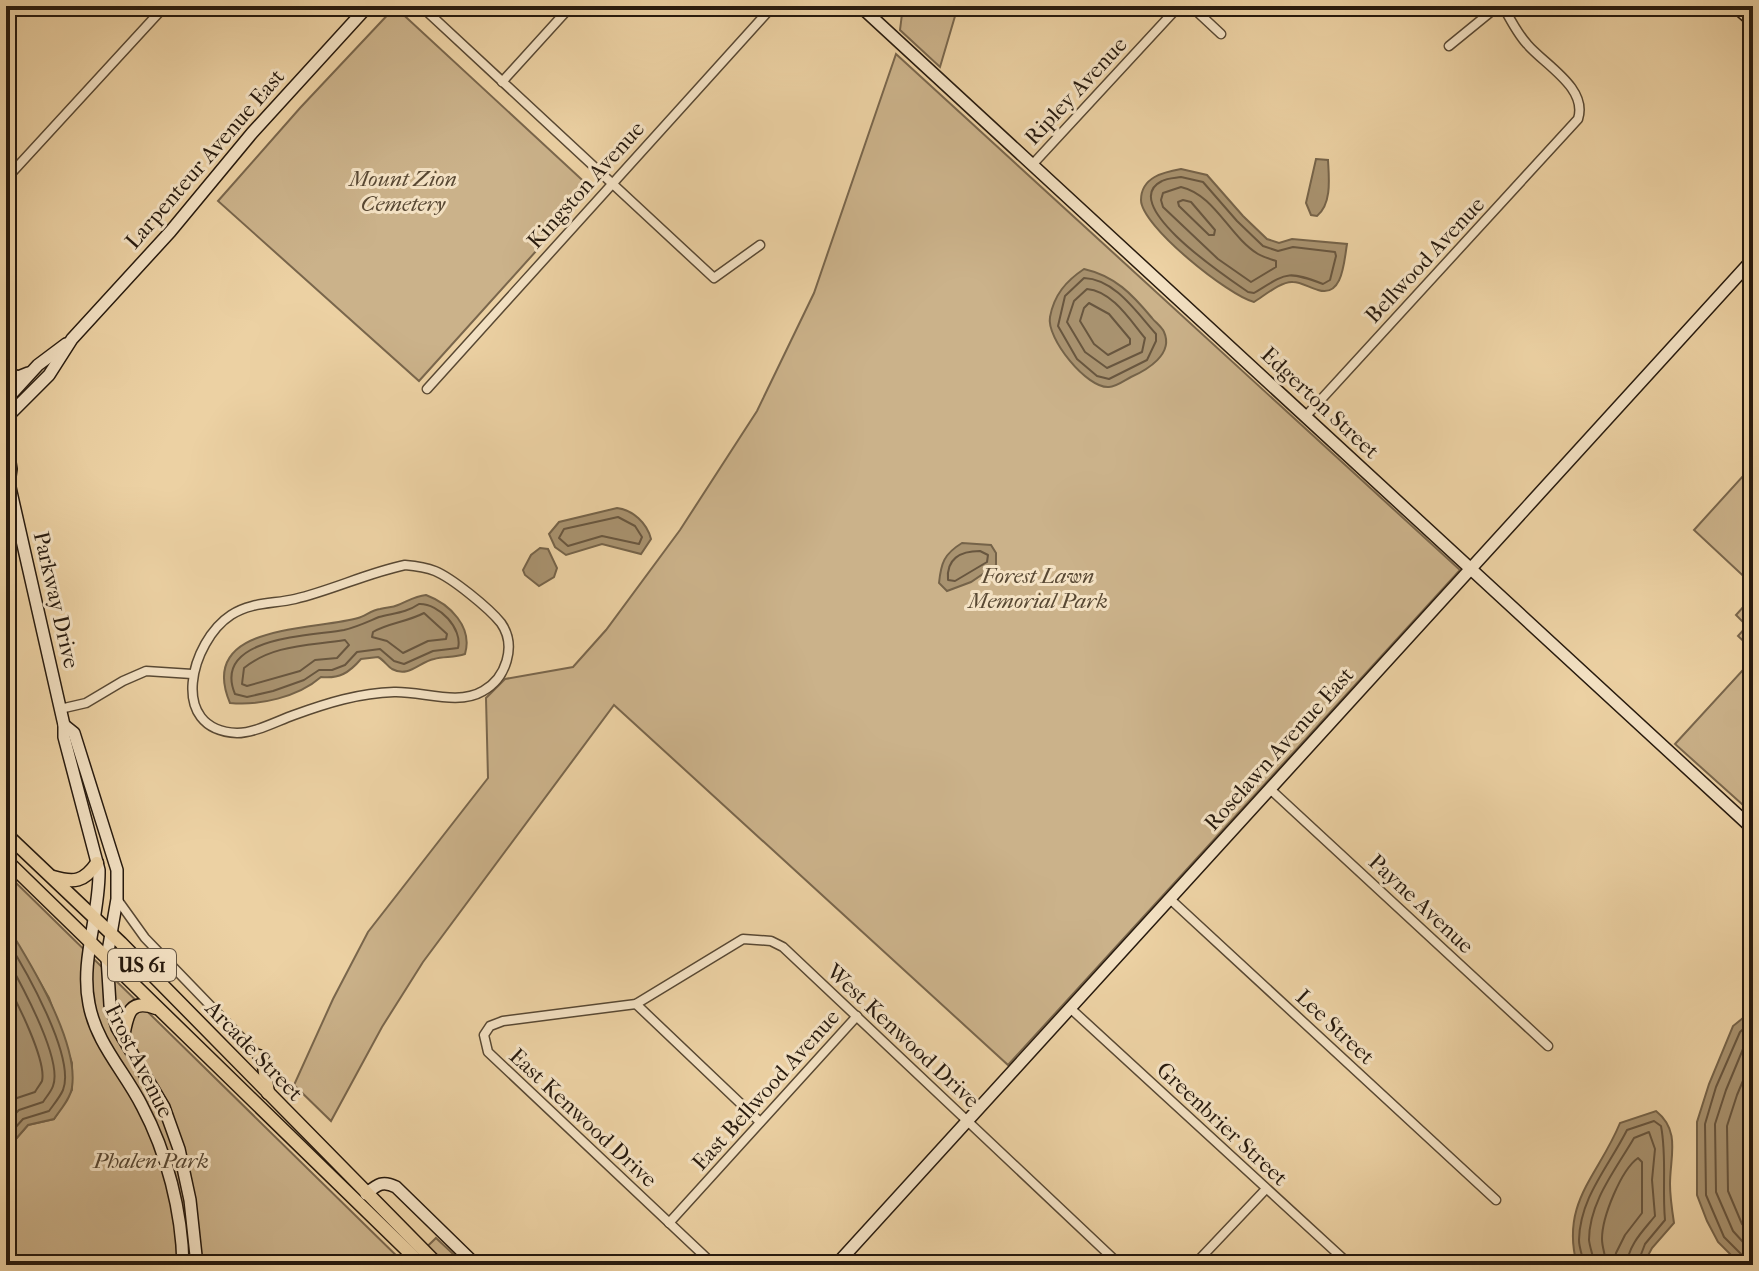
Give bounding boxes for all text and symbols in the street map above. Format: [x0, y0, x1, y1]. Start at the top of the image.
street label: Ripley Avenue [1019, 32, 1133, 150]
street label: Larpenteur Avenue East [120, 64, 290, 254]
street label: Kingston Avenue [522, 116, 650, 254]
park label: Mount Zion Cemetery [347, 166, 457, 217]
street label: Bellwood Avenue [1360, 191, 1490, 328]
street label: Edgerton Street [1256, 342, 1385, 464]
street label: Parkway Drive [28, 529, 84, 671]
park label: Forest Lawn Memorial Park [966, 563, 1108, 614]
street label: Roselawn Avenue East [1199, 662, 1359, 836]
street label: Payne Avenue [1363, 849, 1479, 959]
road number: US 61 [108, 949, 176, 981]
street label: West Kenwood Drive [821, 958, 985, 1114]
street label: Lee Street [1290, 984, 1380, 1070]
street label: Arcade Street [199, 995, 308, 1107]
street label: Frost Avenue [99, 1000, 179, 1122]
street label: East Bellwood Avenue [687, 1004, 845, 1176]
street label: East Kenwood Drive [504, 1043, 662, 1193]
street label: Greenbrier Street [1151, 1057, 1293, 1191]
park label: Phalen Park [92, 1148, 209, 1174]

